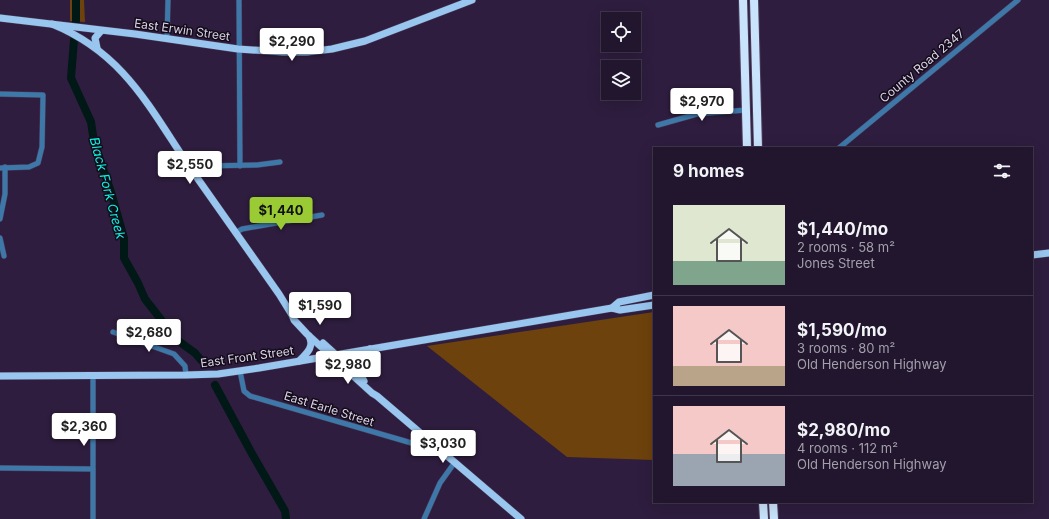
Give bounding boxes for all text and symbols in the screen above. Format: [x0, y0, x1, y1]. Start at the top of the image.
map controls [601, 12, 641, 100]
button: locate [601, 12, 641, 52]
street label: East Erwin Street [133, 15, 231, 44]
street label: County Road 2347 [876, 26, 967, 105]
pin: $2,290 [259, 28, 325, 62]
text: $2,290 [269, 33, 315, 49]
button: layers [601, 60, 641, 100]
pin: $2,970 [669, 88, 735, 122]
text: $2,970 [679, 93, 725, 109]
water label: Black Fork Creek [87, 135, 130, 242]
pin: $2,550 [157, 151, 223, 185]
text: $2,550 [167, 156, 213, 172]
icon: filters [991, 160, 1013, 182]
text: 9 homes [673, 161, 744, 181]
pin: $1,440 [248, 197, 314, 231]
text: $1,440 [259, 202, 303, 218]
text: $1,440/mo [797, 219, 888, 239]
icon: home [705, 221, 753, 269]
text: 2 rooms · 58 m² [797, 239, 895, 255]
text: Jones Street [797, 255, 875, 271]
pin: $1,590 [287, 292, 353, 326]
text: $1,590 [298, 297, 342, 313]
pin: $2,680 [116, 319, 182, 353]
text: $1,590/mo [797, 320, 887, 340]
icon: home [705, 322, 753, 370]
text: $2,680 [126, 324, 172, 340]
text: 3 rooms · 80 m² [797, 340, 895, 356]
street label: East Front Street [199, 343, 295, 370]
pin: $2,980 [315, 351, 381, 385]
text: $2,980 [325, 356, 371, 372]
text: Old Henderson Highway [797, 356, 947, 372]
street label: East Earle Street [282, 388, 376, 429]
pin: $2,360 [51, 413, 117, 447]
text: $2,360 [61, 418, 107, 434]
text: $2,980/mo [797, 420, 890, 440]
icon: home [705, 422, 753, 470]
pin: $3,030 [410, 430, 476, 464]
text: $3,030 [420, 435, 466, 451]
text: 4 rooms · 112 m² [797, 440, 898, 456]
text: Old Henderson Highway [797, 456, 947, 472]

